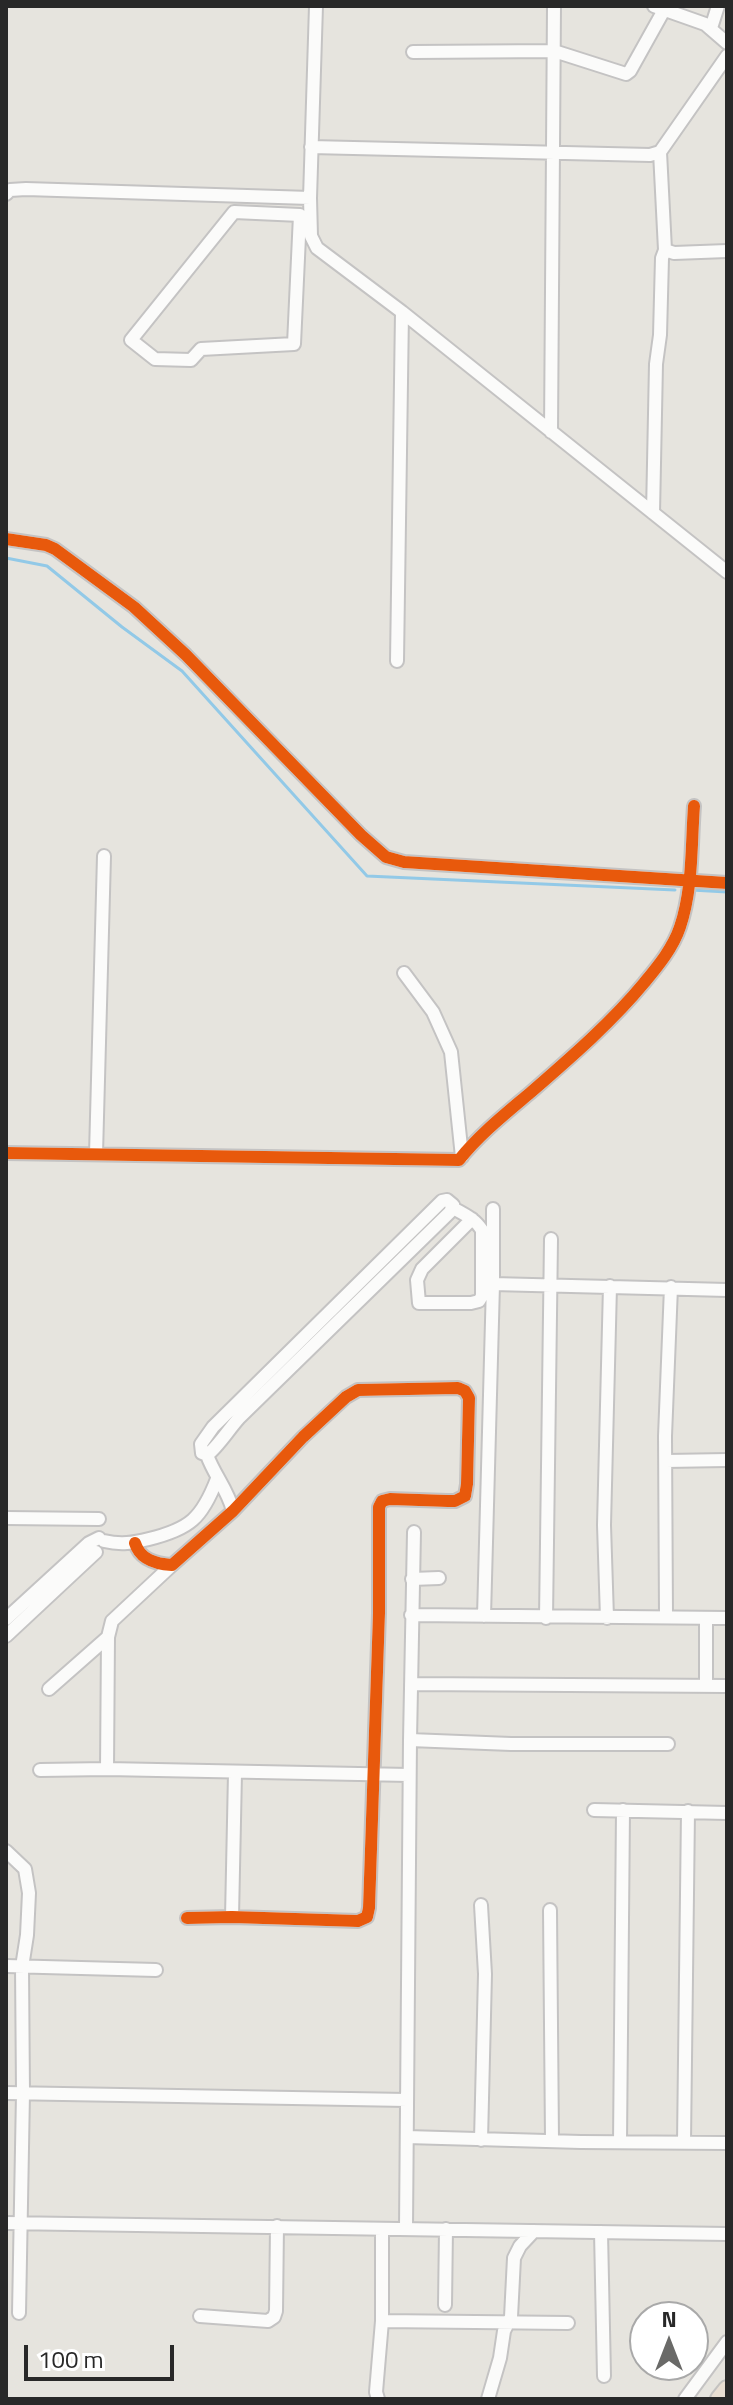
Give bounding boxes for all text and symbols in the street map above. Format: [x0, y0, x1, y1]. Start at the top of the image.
north arrow [629, 2301, 709, 2381]
text: N [661, 2302, 677, 2336]
scale bar [28, 2329, 178, 2379]
text: 100 m [38, 2341, 104, 2377]

